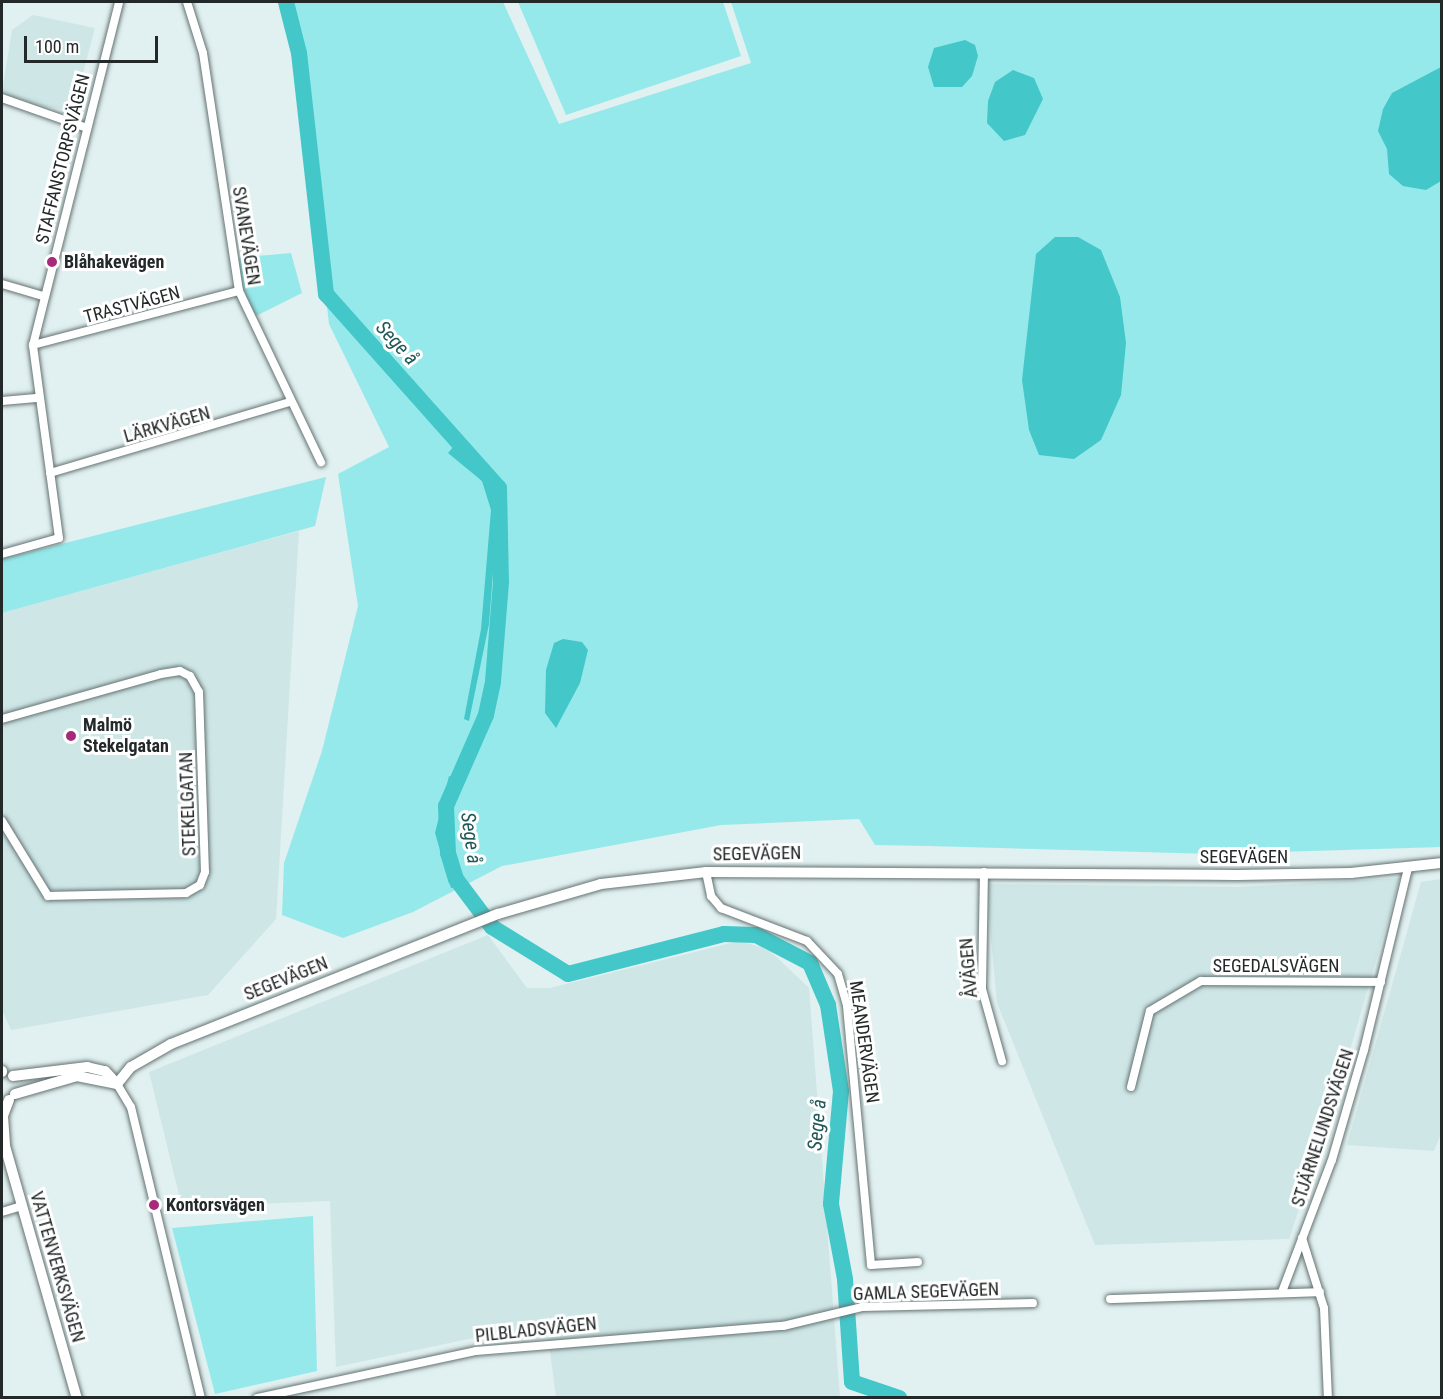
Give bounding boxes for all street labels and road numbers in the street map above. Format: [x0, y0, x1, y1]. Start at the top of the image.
street label: STAFFANSTORPSVÄGEN [31, 72, 95, 246]
street label: SVANEVÄGEN [228, 185, 264, 287]
street label: TRASTVÄGEN [82, 282, 182, 328]
street label: LÄRKVÄGEN [121, 402, 213, 448]
street label: STEKELGATAN [175, 751, 201, 857]
street label: SEGEVÄGEN [713, 842, 801, 866]
street label: SEGEVÄGEN [1200, 846, 1288, 868]
street label: ÅVÄGEN [956, 937, 982, 999]
street label: SEGEVÄGEN [241, 952, 331, 1006]
street label: SEGEDALSVÄGEN [1213, 955, 1339, 977]
street label: MEANDERVÄGEN [845, 980, 883, 1104]
street label: STJÄRNELUNDSVÄGEN [1287, 1046, 1359, 1210]
street label: VATTENVERKSVÄGEN [25, 1189, 89, 1345]
street label: GAMLA SEGEVÄGEN [853, 1279, 999, 1305]
street label: PILBLADSVÄGEN [474, 1313, 598, 1347]

